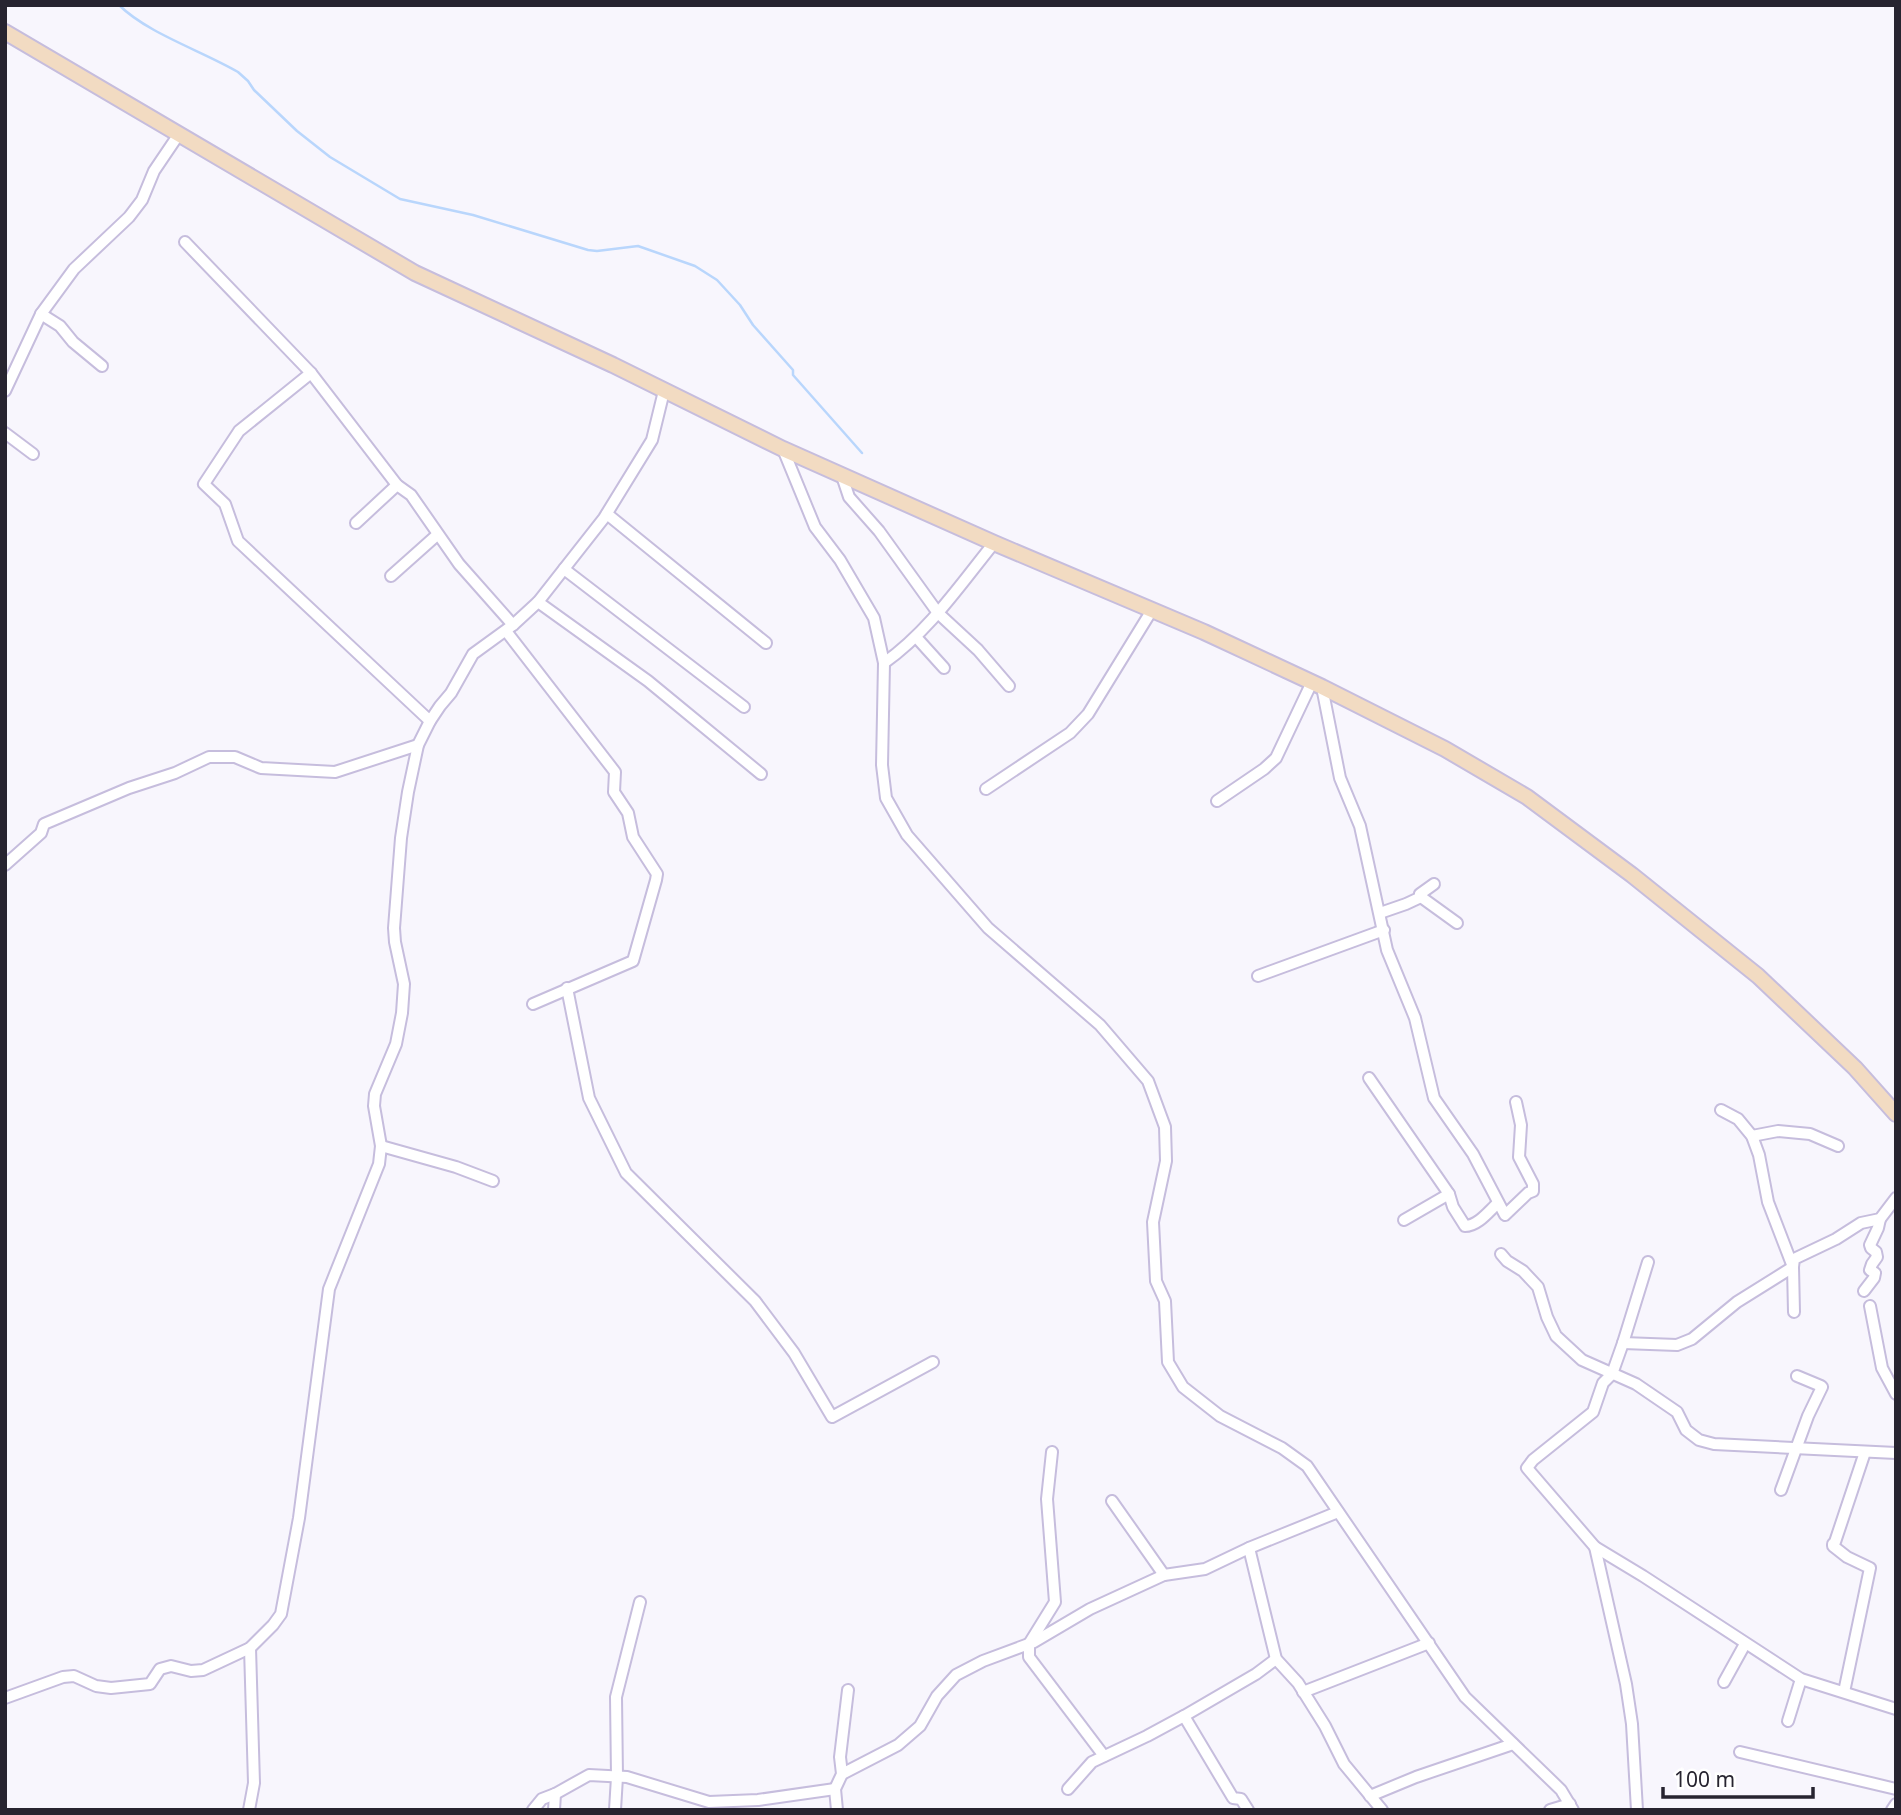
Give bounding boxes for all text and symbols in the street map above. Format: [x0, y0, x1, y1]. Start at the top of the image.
scale bar [1663, 1756, 1814, 1800]
text: 100 m [1674, 1765, 1735, 1793]

